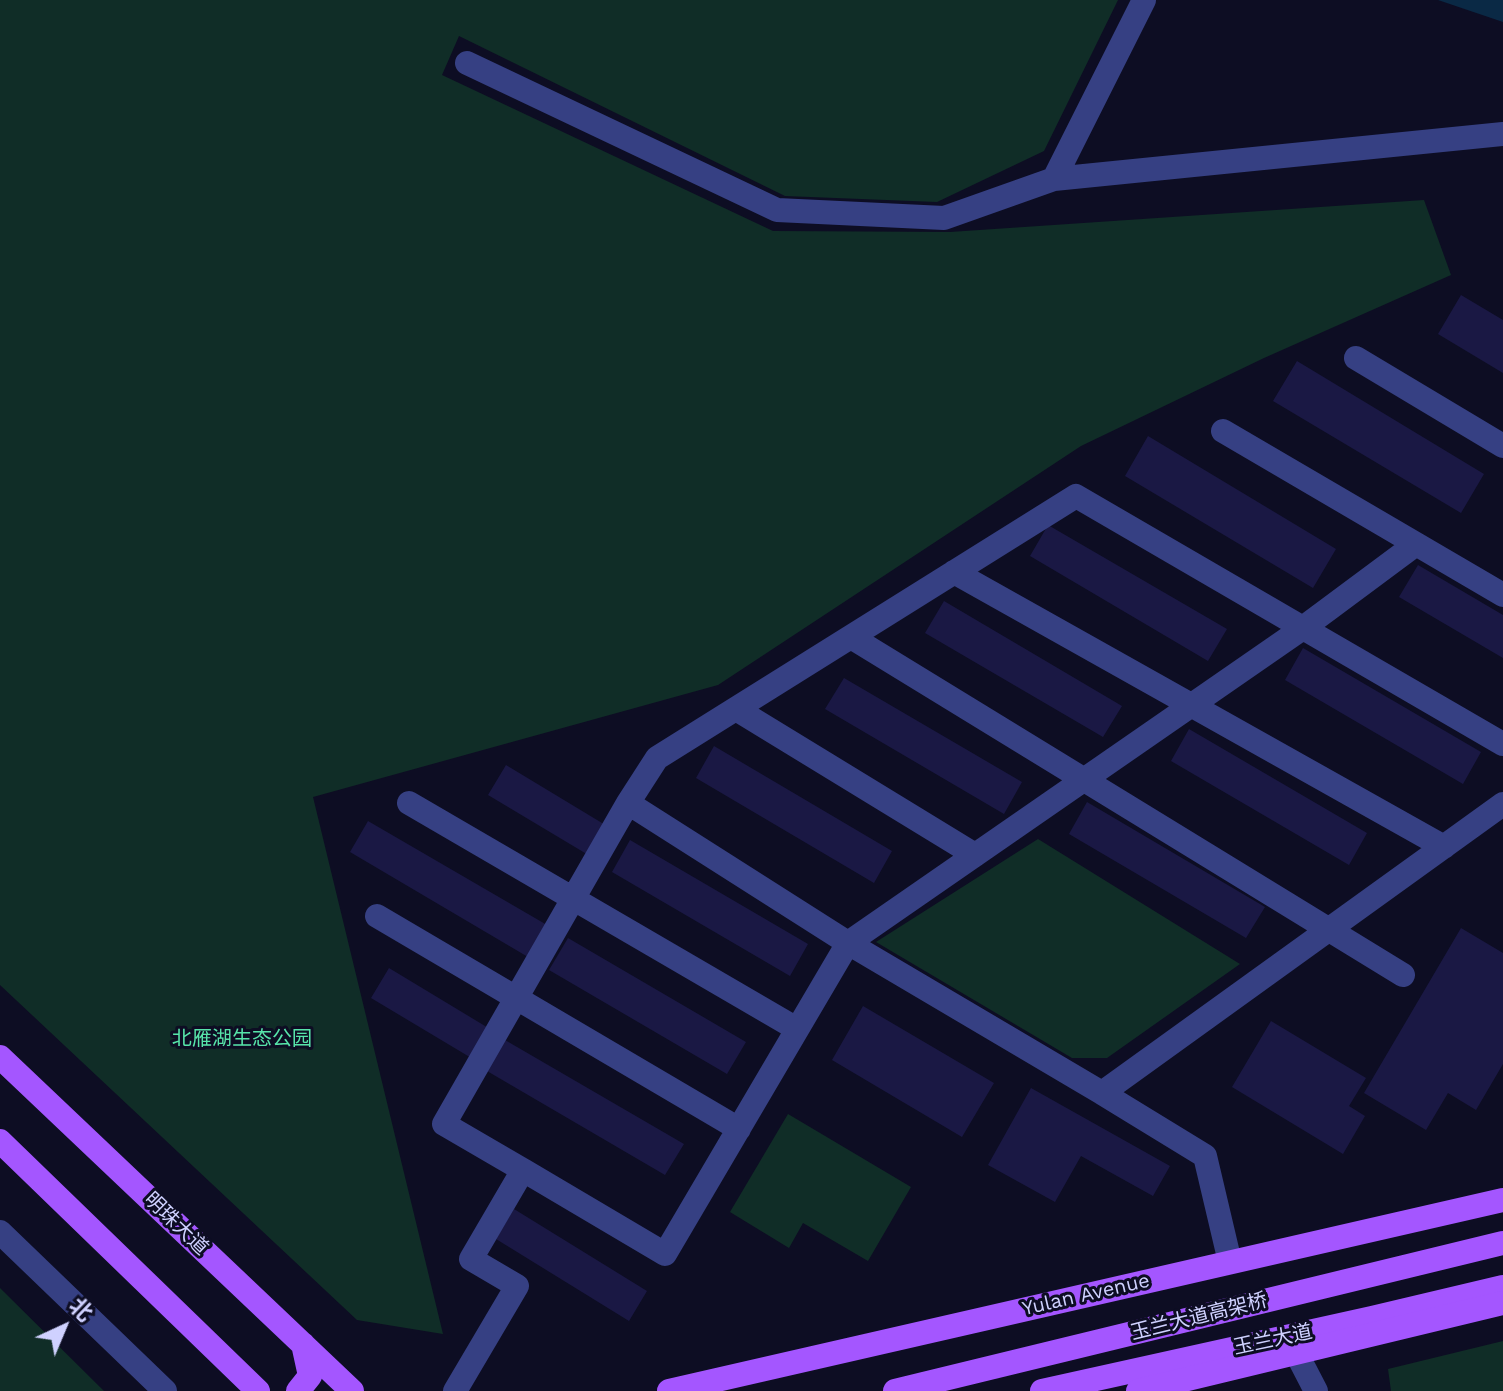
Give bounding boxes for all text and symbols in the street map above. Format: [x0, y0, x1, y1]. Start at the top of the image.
park label: 北雁湖生态公园 [172, 1027, 312, 1051]
street label: 明珠大道 [139, 1188, 213, 1260]
street label: Yulan Avenue [1020, 1269, 1152, 1321]
north arrow [24, 1287, 104, 1367]
street label: 玉兰大道高架桥 [1128, 1288, 1270, 1346]
text: 北 [64, 1293, 98, 1326]
street label: 玉兰大道 [1231, 1320, 1315, 1360]

